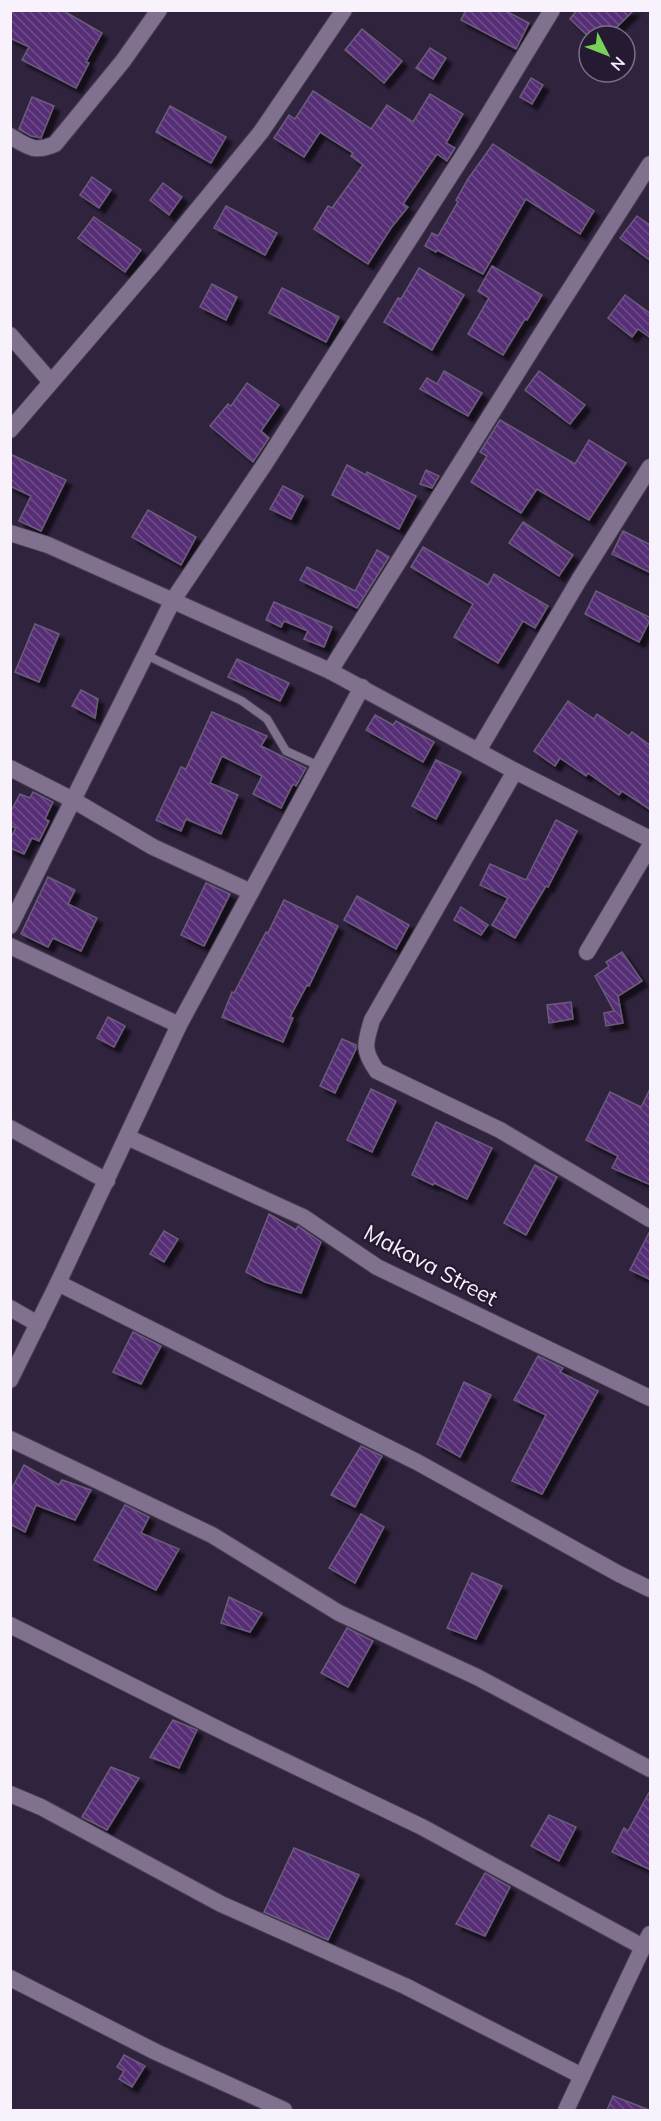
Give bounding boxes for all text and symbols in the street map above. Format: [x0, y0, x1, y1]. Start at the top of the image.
north arrow [577, 24, 637, 84]
text: N [607, 53, 630, 75]
street label: Makava Street [359, 1218, 503, 1312]

